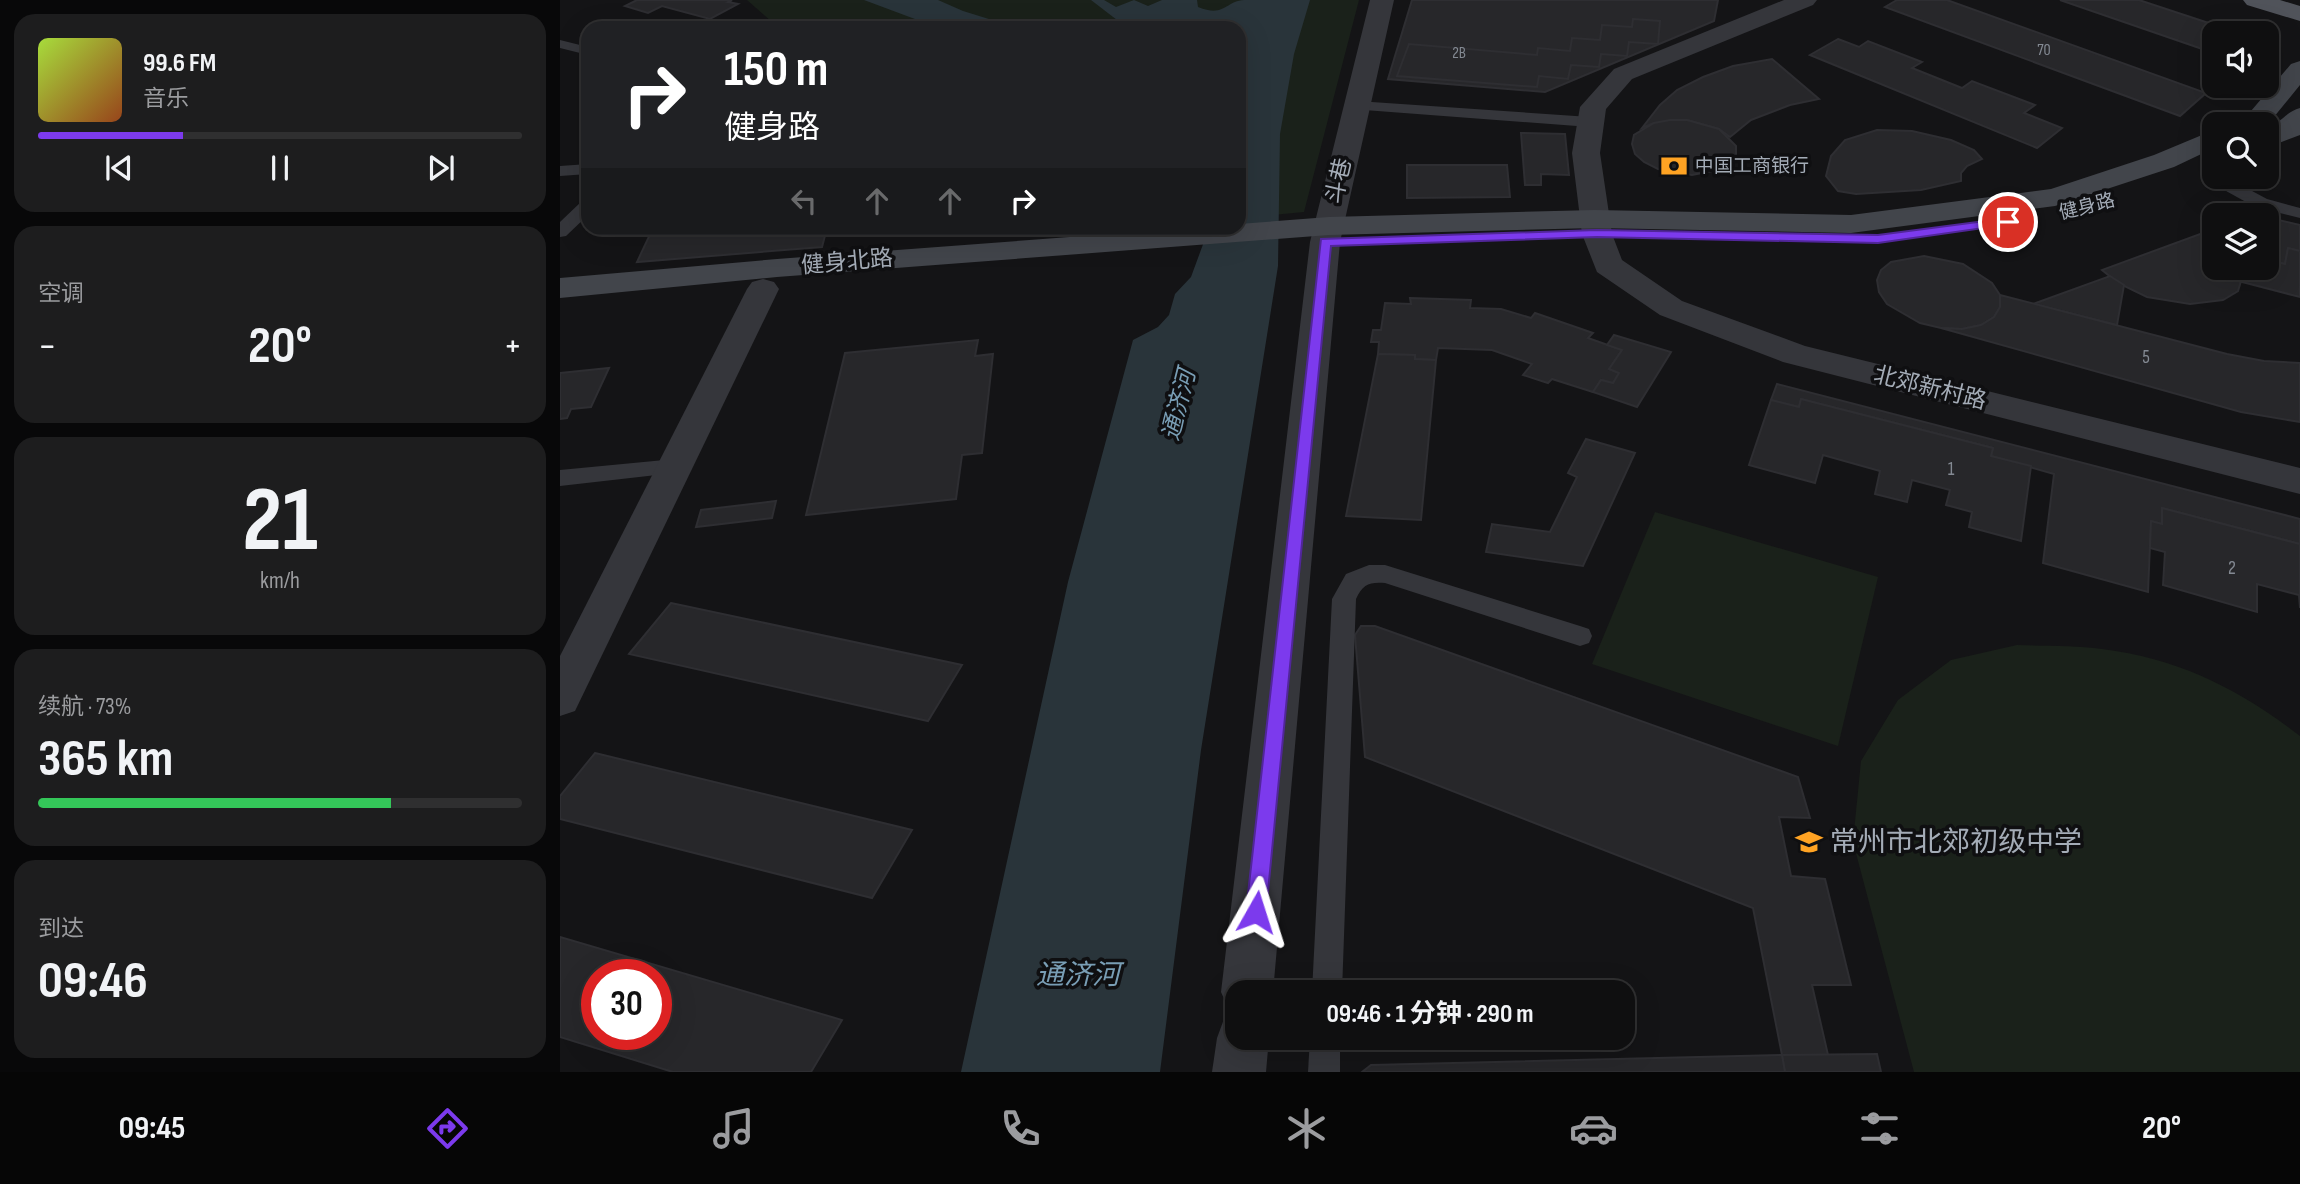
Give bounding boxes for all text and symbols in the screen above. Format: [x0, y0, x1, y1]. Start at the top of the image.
map controls [2202, 21, 2279, 280]
button: sound [2202, 21, 2279, 98]
text: 150 m [724, 41, 828, 100]
house number: 70 [2037, 41, 2051, 60]
house number: 2B [1452, 44, 1466, 63]
text: 99.6 FM [143, 48, 216, 79]
icon: right [609, 49, 700, 140]
text: 音乐 [143, 85, 189, 113]
text: 健身路 [724, 109, 820, 148]
button: search [2202, 112, 2279, 189]
icon: previous [100, 149, 138, 187]
icon: pause [261, 149, 299, 187]
icon: next [422, 149, 460, 187]
bank icon: 中国工商银行 [1659, 151, 1689, 181]
street label: 斗巷 [1320, 155, 1358, 207]
place label: 中国工商银行 [1695, 155, 1809, 178]
icon: left [785, 182, 823, 220]
icon: ahead [858, 182, 896, 220]
icon: ahead [931, 182, 969, 220]
icon: right [1004, 182, 1042, 220]
street label: 健身路 [2057, 189, 2117, 225]
pin [1978, 192, 2038, 252]
icon: arrive [1989, 203, 2027, 241]
button: layers [2202, 203, 2279, 280]
street label: 健身北路 [800, 244, 894, 280]
text: 空调 [38, 280, 84, 308]
text: 20° [248, 315, 312, 378]
text: − [38, 324, 57, 369]
text: + [503, 324, 522, 369]
house number: 5 [2142, 346, 2150, 369]
street label: 北郊新村路 [1871, 361, 1989, 415]
water label: 通济河 [1156, 363, 1203, 443]
house number: 1 [1948, 458, 1955, 481]
text: 21 [242, 467, 318, 576]
house number: 2 [2228, 557, 2236, 580]
text: km/h [260, 567, 300, 595]
text: 续航 · 73% [38, 693, 131, 721]
text: 365 km [38, 728, 173, 791]
place label: 常州市北郊初级中学 [1830, 826, 2082, 859]
school or university icon: 常州市北郊初级中学 [1794, 827, 1824, 857]
position arrow [1219, 875, 1293, 949]
text: 到达 [38, 915, 84, 943]
text: 09:46 [38, 950, 148, 1013]
speed limit sign: 30 [581, 959, 672, 1050]
water label: 通济河 [1036, 959, 1125, 992]
text: 09:46 · 1 分钟 · 290 m [1326, 999, 1534, 1030]
icon: directions [423, 1104, 472, 1153]
icon: music [709, 1104, 758, 1153]
icon: phone [996, 1104, 1045, 1153]
icon: climate [1282, 1104, 1331, 1153]
icon: car [1569, 1104, 1618, 1153]
icon: filters [1855, 1104, 1904, 1153]
text: 09:45 [119, 1109, 185, 1148]
text: 20° [2142, 1109, 2181, 1148]

